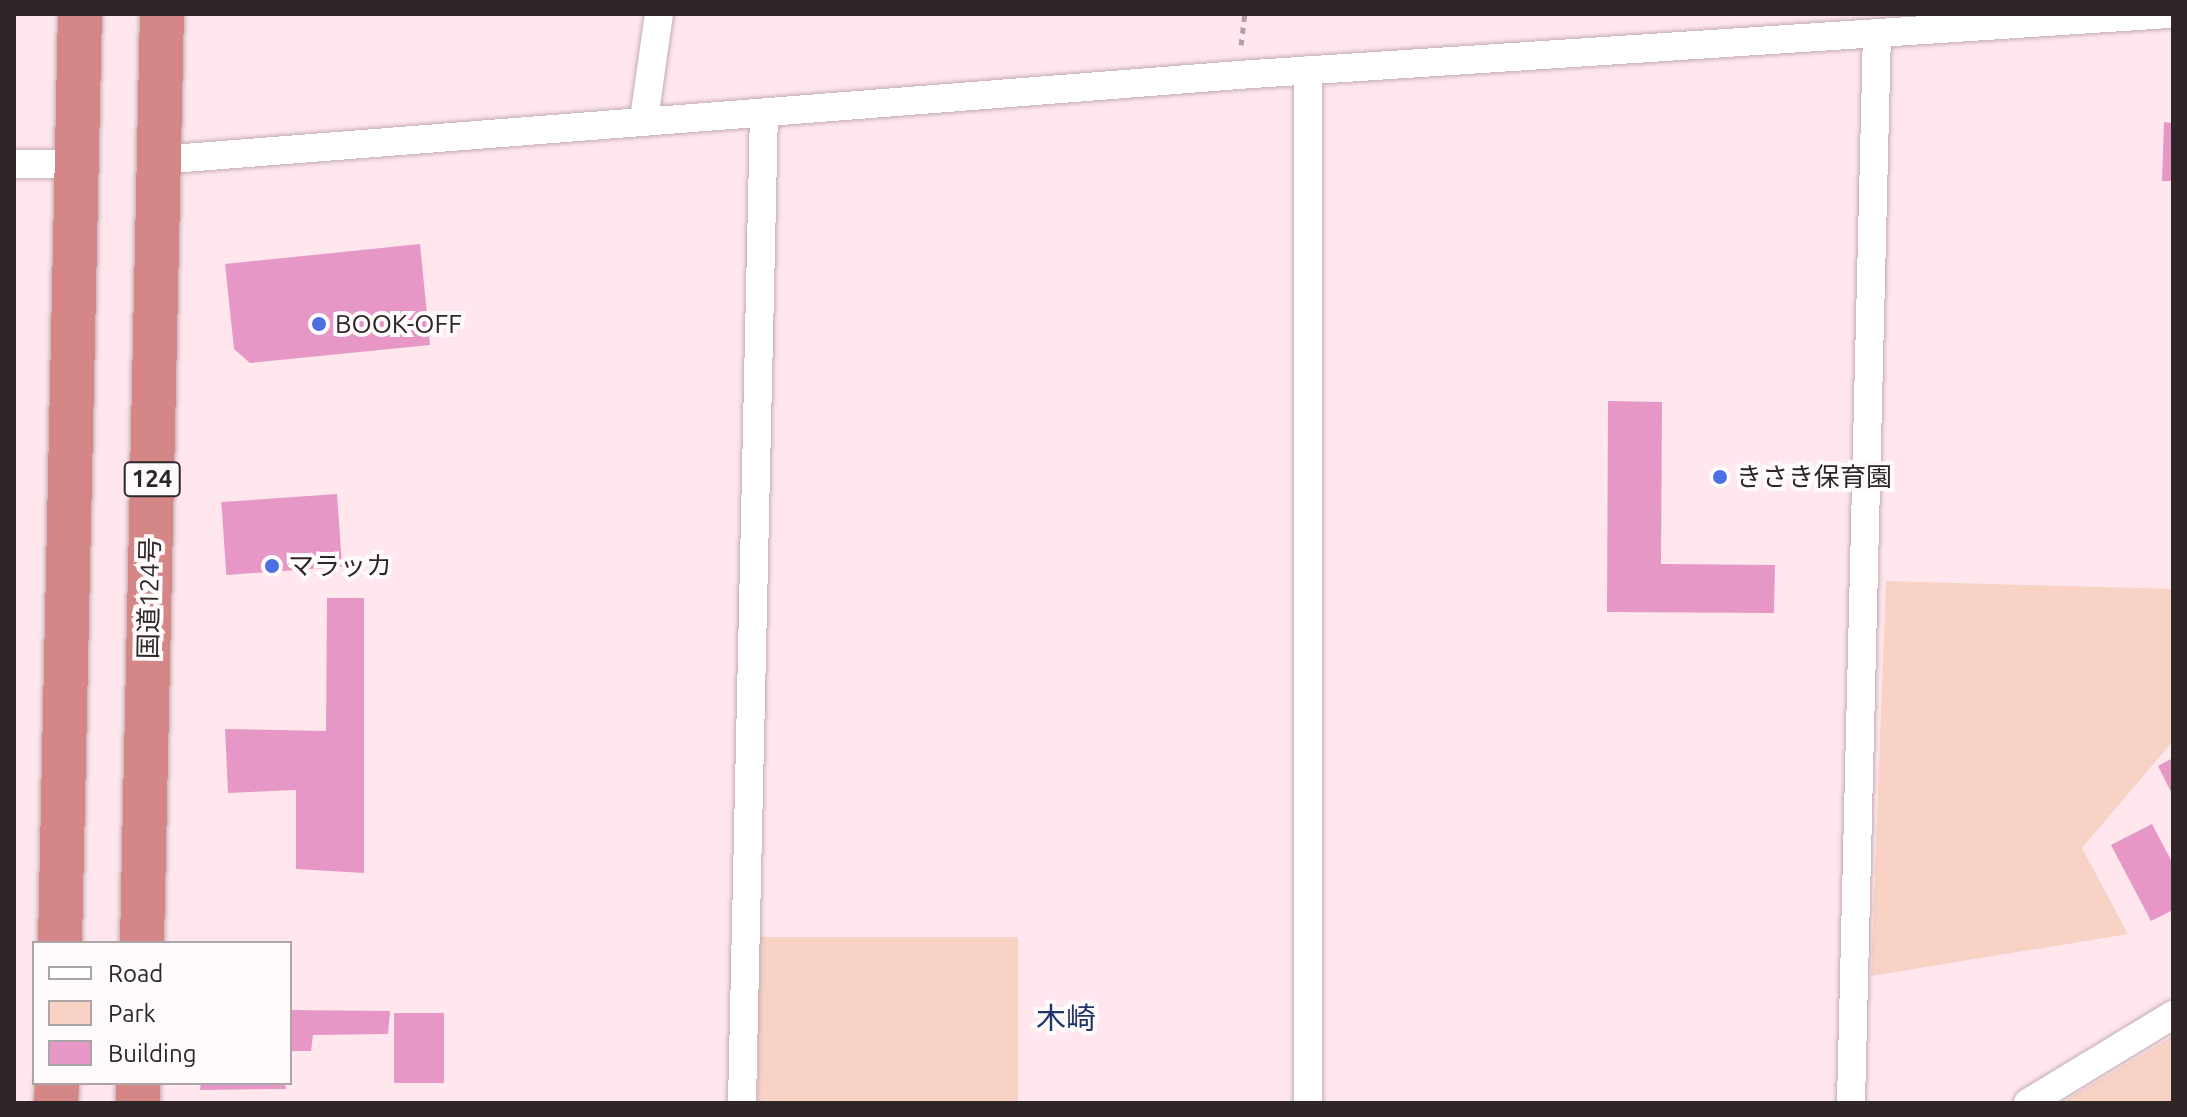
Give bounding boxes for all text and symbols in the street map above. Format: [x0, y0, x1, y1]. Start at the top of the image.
place label: BOOK-OFF [335, 308, 462, 340]
marker: BOOK-OFF [310, 315, 328, 333]
road number: 124 [122, 459, 182, 499]
place label: きさき保育園 [1736, 461, 1892, 493]
marker: きさき保育園 [1711, 468, 1729, 486]
street label: 国道124号 [132, 537, 166, 659]
place label: マラッカ [288, 550, 392, 582]
marker: マラッカ [263, 557, 281, 575]
legend [32, 941, 292, 1085]
text: Road [108, 960, 163, 987]
text: Park [108, 1000, 156, 1027]
district label: 木崎 [1036, 1000, 1096, 1036]
text: Building [108, 1040, 196, 1067]

